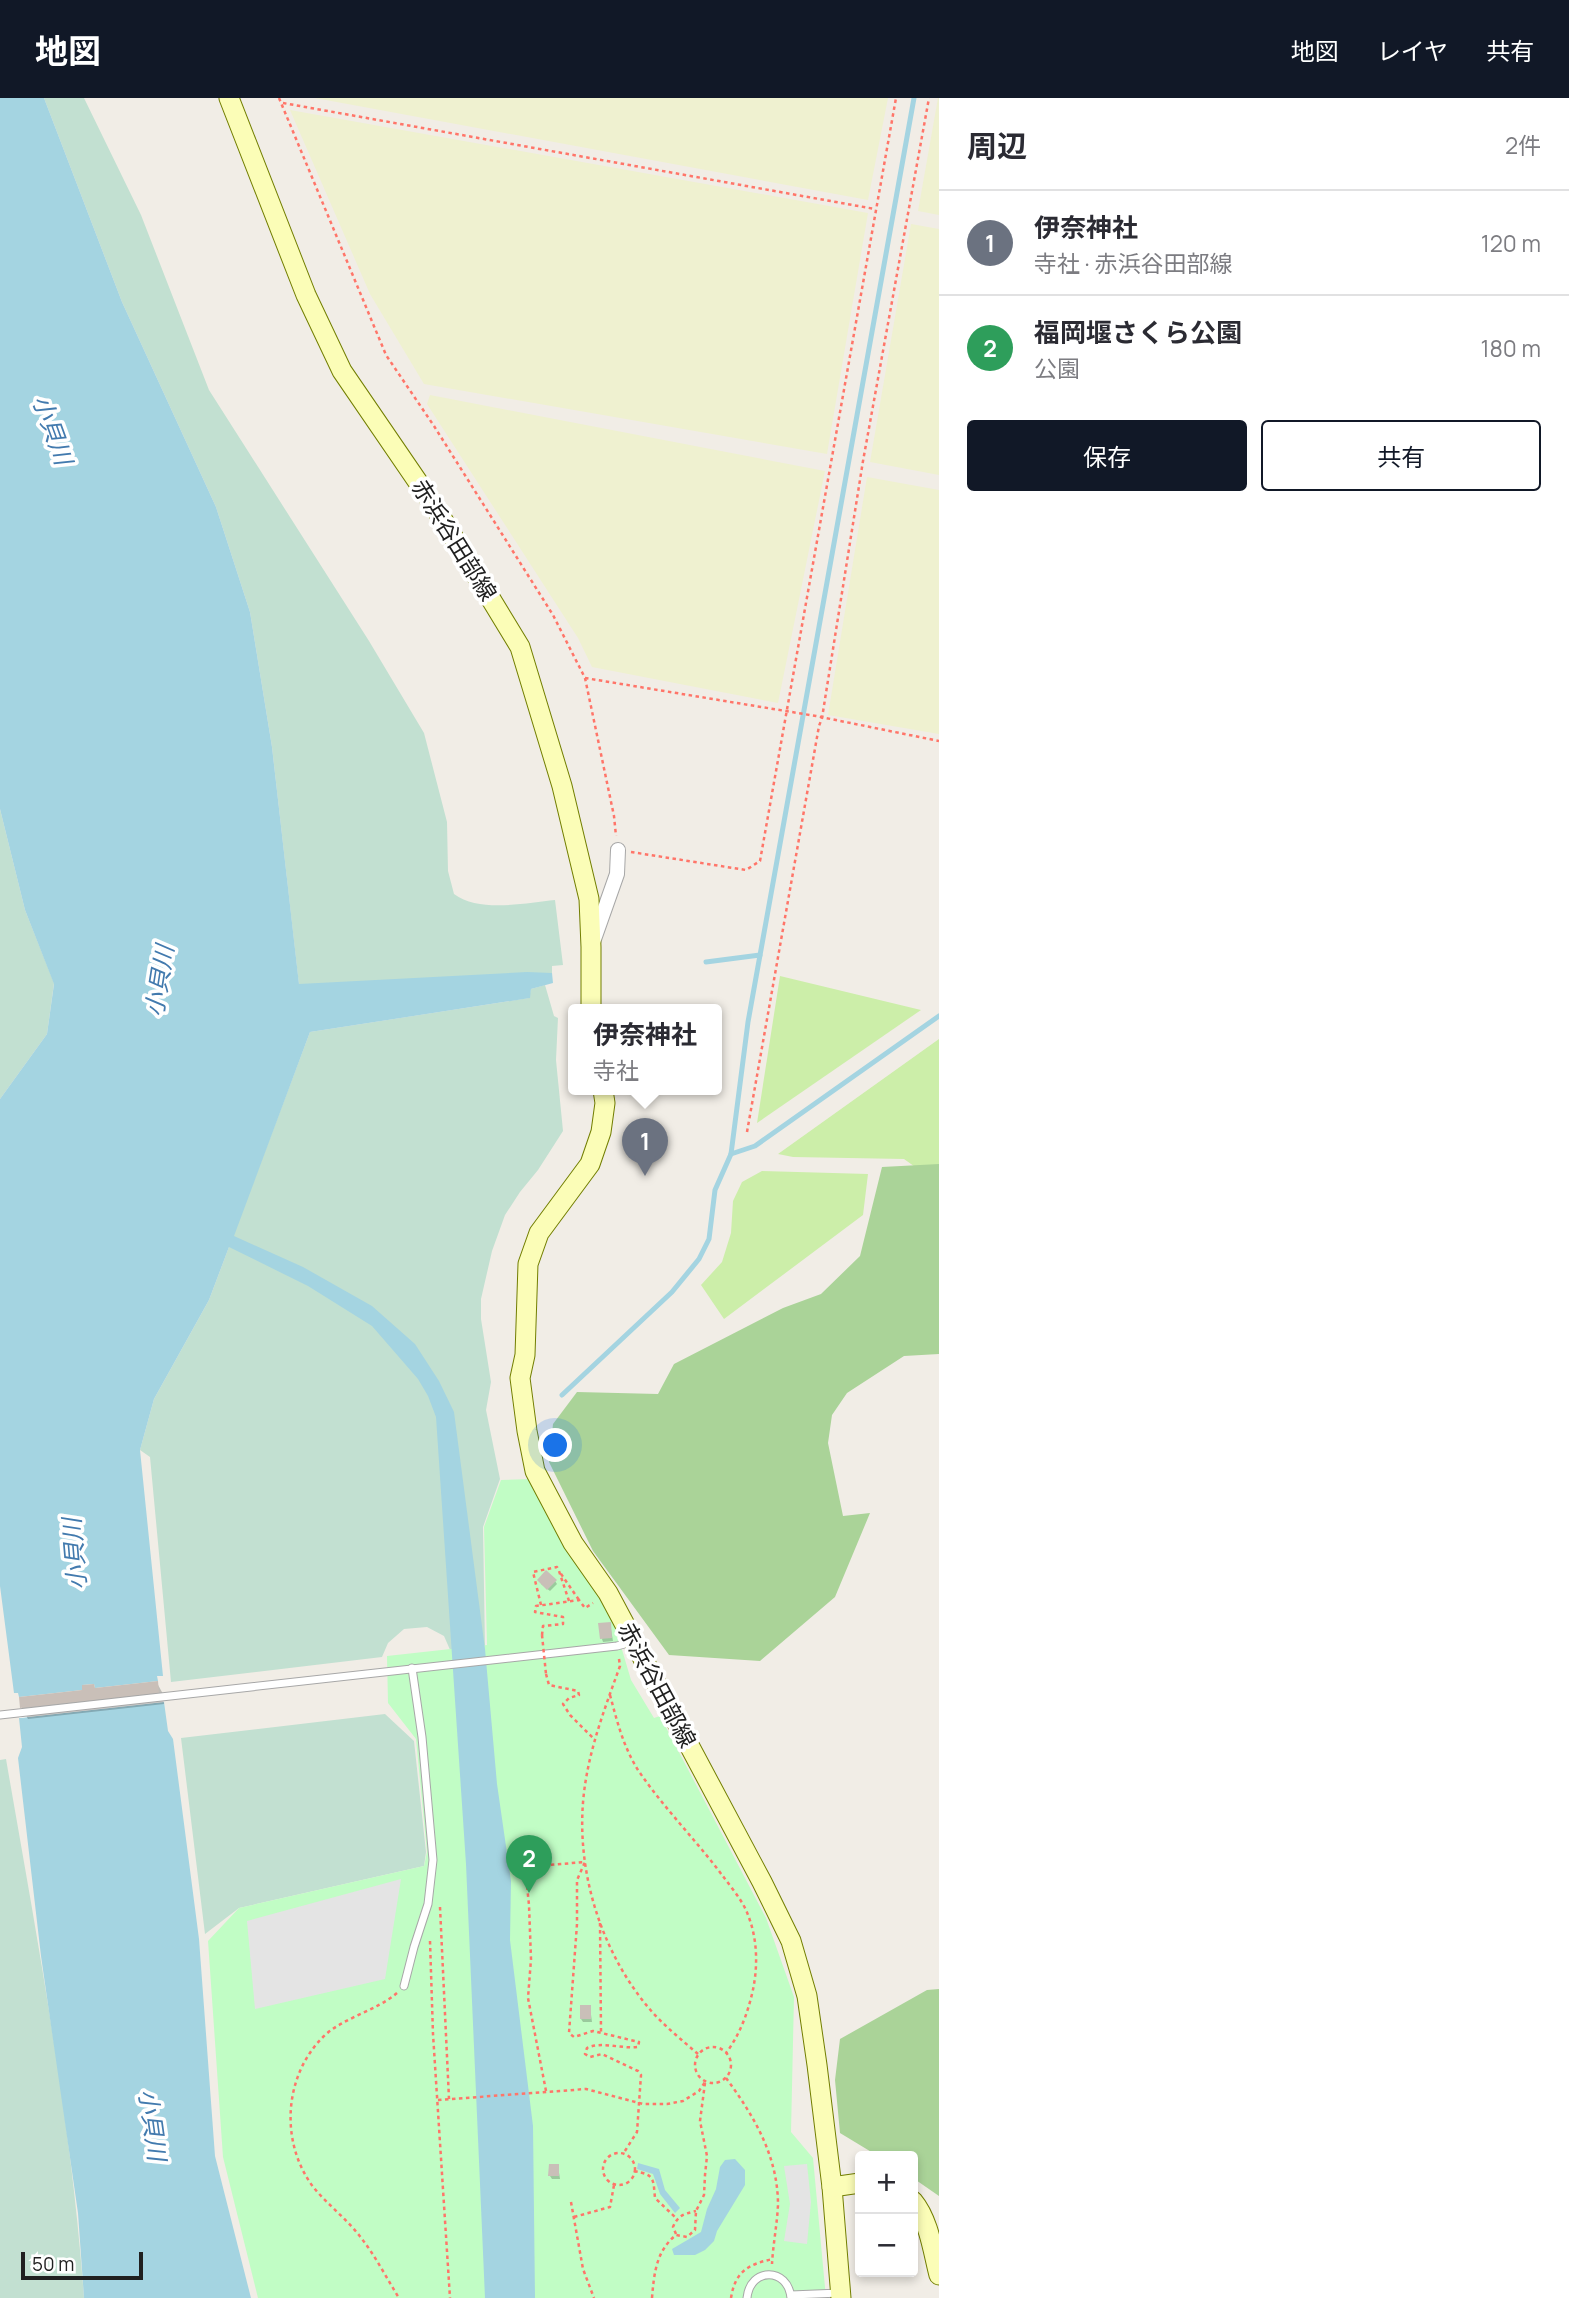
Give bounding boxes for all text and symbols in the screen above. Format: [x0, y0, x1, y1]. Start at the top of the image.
text: 地図 [35, 28, 101, 73]
text: 地図 [1291, 34, 1339, 67]
text: レイヤ [1377, 34, 1448, 67]
text: 共有 [1486, 34, 1534, 67]
text: 周辺 [967, 125, 1027, 166]
text: 2件 [1505, 129, 1541, 161]
text: 伊奈神社 [1034, 209, 1138, 245]
text: 1 [985, 227, 995, 259]
text: 120 m [1481, 227, 1541, 259]
text: 寺社 · 赤浜谷田部線 [1034, 247, 1232, 279]
text: 福岡堰さくら公園 [1034, 314, 1242, 350]
text: 2 [983, 332, 997, 364]
text: 180 m [1481, 332, 1541, 364]
text: 公園 [1034, 352, 1080, 384]
water label: 小貝川 [26, 390, 82, 472]
button: 保存 [967, 420, 1247, 491]
button: 共有 [1261, 420, 1541, 491]
street label: 赤浜谷田部線 [405, 472, 505, 606]
water label: 小貝川 [137, 940, 181, 1019]
popup [568, 1004, 722, 1095]
text: 伊奈神社 [593, 1016, 697, 1052]
text: 寺社 [593, 1054, 639, 1086]
pin: 1 [622, 1118, 668, 1176]
your location [538, 1428, 572, 1462]
water label: 小貝川 [54, 1514, 93, 1591]
street label: 赤浜谷田部線 [611, 1616, 704, 1753]
pin: 2 [506, 1835, 552, 1893]
water label: 小貝川 [132, 2087, 175, 2166]
map controls [855, 2151, 918, 2277]
button: + [855, 2151, 918, 2214]
button: − [855, 2214, 918, 2277]
scale bar [21, 2249, 144, 2281]
text: 50 m [32, 2251, 74, 2277]

